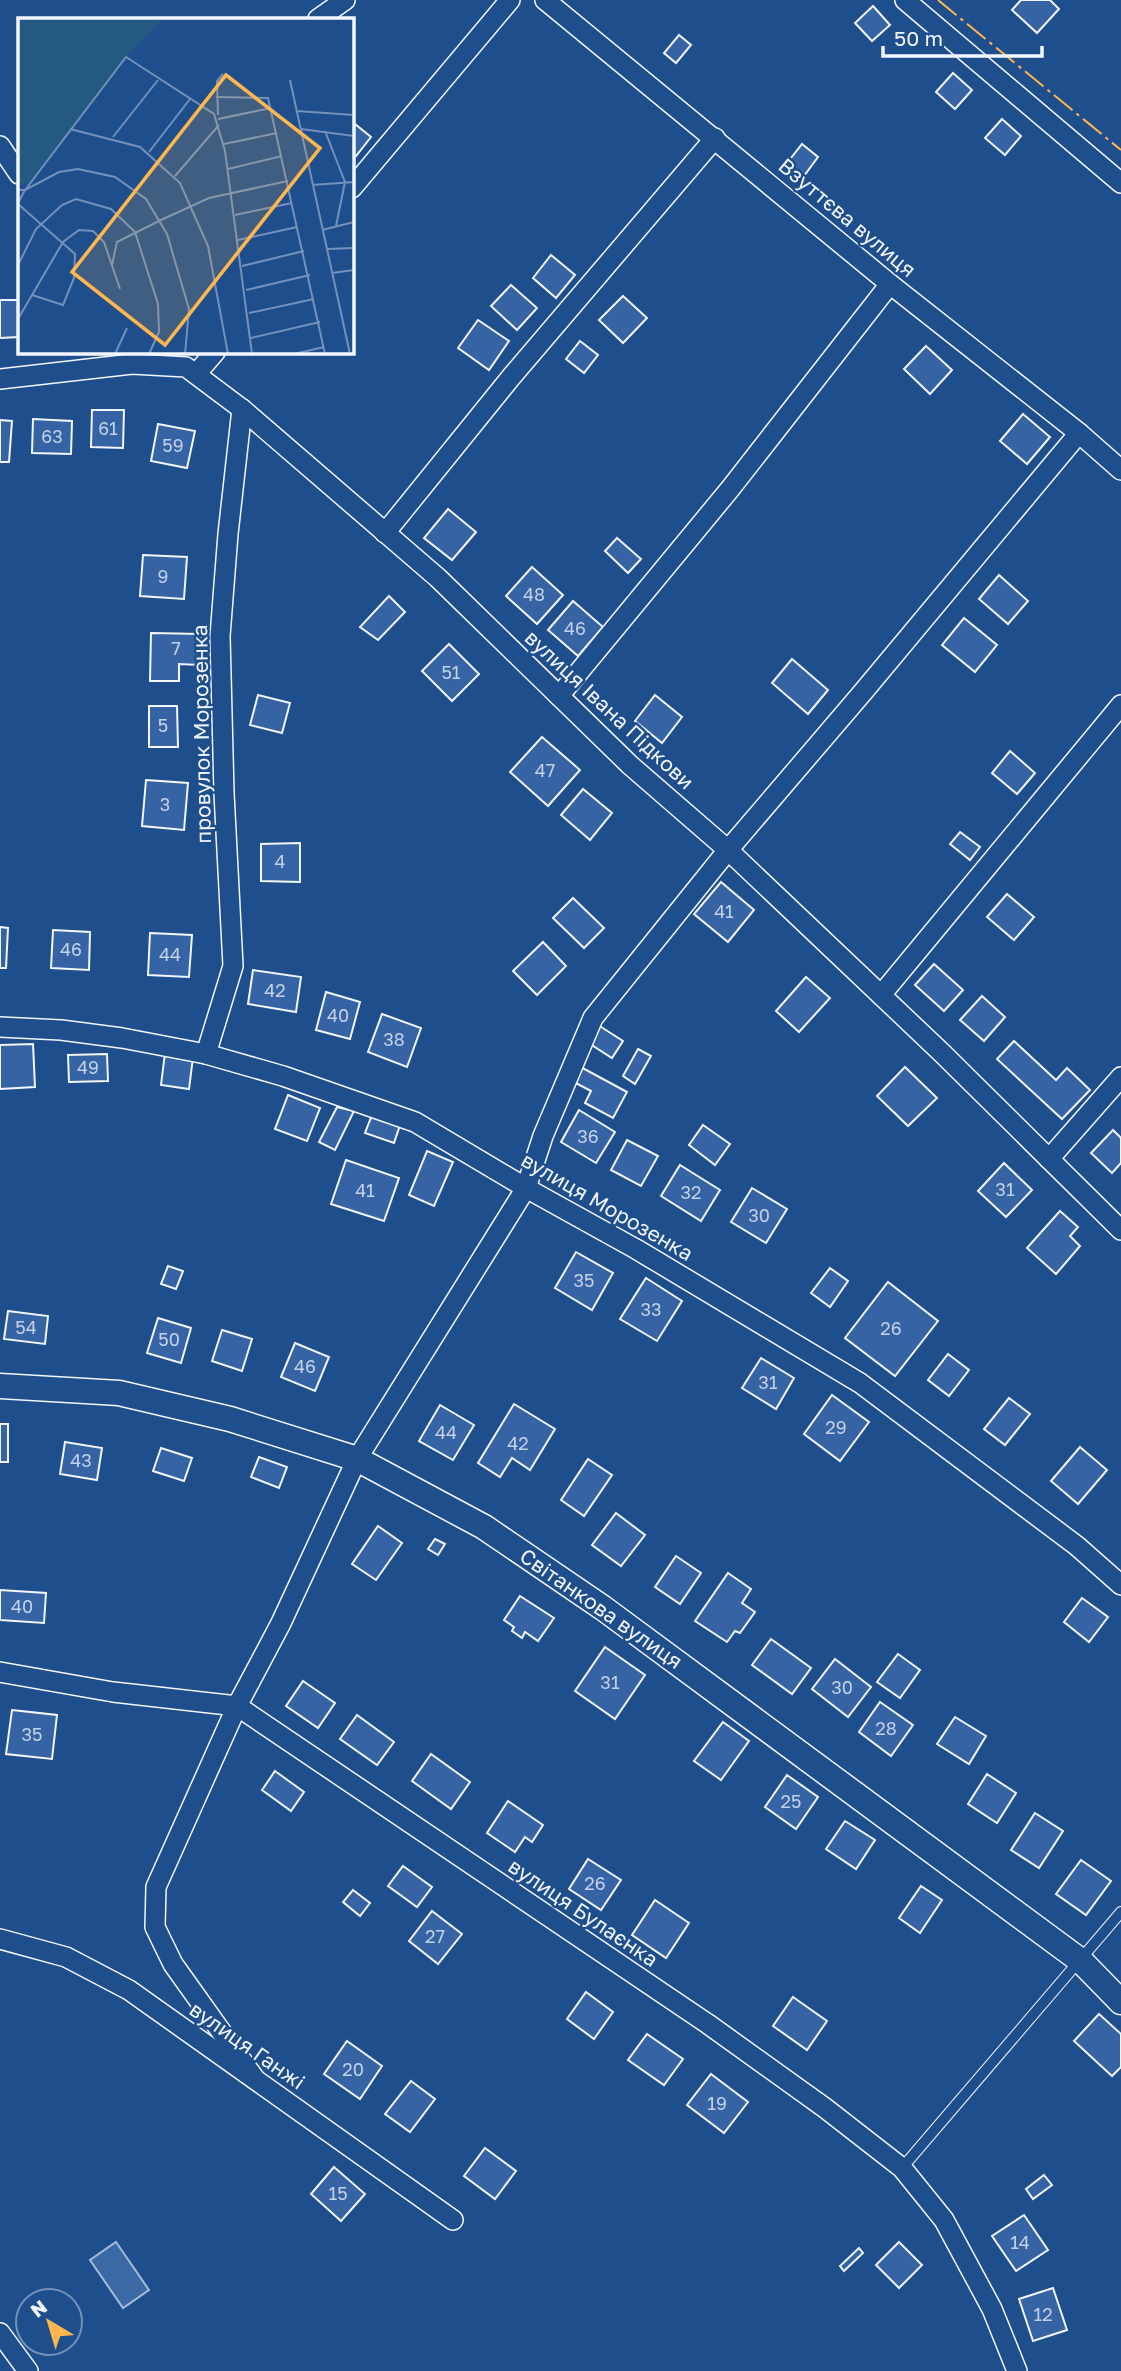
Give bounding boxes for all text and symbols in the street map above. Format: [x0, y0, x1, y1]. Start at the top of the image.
scale bar [883, 14, 1042, 58]
inset map [18, 18, 354, 354]
text: 50 m [894, 25, 943, 51]
street label: Взуттєва вулиця [774, 152, 922, 282]
house number: 61 [98, 417, 118, 439]
house number: 63 [41, 425, 63, 447]
house number: 59 [162, 434, 184, 456]
house number: 9 [158, 565, 168, 587]
house number: 48 [523, 583, 545, 605]
house number: 46 [564, 617, 586, 639]
street label: провулок Морозенка [186, 624, 216, 844]
street label: вулиця Івана Підкови [520, 624, 700, 794]
house number: 7 [171, 637, 181, 659]
house number: 51 [441, 661, 461, 683]
house number: 5 [158, 714, 168, 736]
house number: 47 [535, 759, 555, 781]
house number: 3 [160, 793, 170, 815]
house number: 4 [275, 850, 286, 872]
house number: 41 [714, 900, 734, 922]
house number: 46 [60, 938, 82, 960]
house number: 44 [159, 943, 181, 965]
house number: 42 [264, 979, 286, 1001]
house number: 40 [327, 1004, 349, 1026]
house number: 38 [383, 1028, 405, 1050]
house number: 49 [77, 1056, 99, 1078]
house number: 36 [577, 1125, 599, 1147]
street label: вулиця Морозенка [517, 1146, 698, 1266]
house number: 31 [995, 1178, 1015, 1200]
house number: 41 [355, 1179, 375, 1201]
house number: 32 [681, 1181, 701, 1203]
house number: 30 [748, 1204, 770, 1226]
house number: 35 [574, 1269, 594, 1291]
house number: 33 [640, 1298, 662, 1320]
house number: 54 [15, 1316, 37, 1338]
house number: 26 [880, 1317, 902, 1339]
house number: 50 [158, 1328, 180, 1350]
house number: 46 [294, 1355, 316, 1377]
house number: 31 [758, 1371, 778, 1393]
house number: 29 [825, 1416, 847, 1438]
house number: 44 [435, 1421, 457, 1443]
house number: 42 [507, 1432, 529, 1454]
house number: 43 [70, 1449, 92, 1471]
street label: Світанкова вулиця [515, 1542, 688, 1674]
house number: 40 [11, 1595, 33, 1617]
house number: 31 [600, 1671, 620, 1693]
house number: 30 [831, 1676, 853, 1698]
house number: 28 [875, 1717, 897, 1739]
house number: 35 [22, 1723, 42, 1745]
house number: 25 [781, 1790, 801, 1812]
street label: вулиця Булаєнка [504, 1852, 663, 1972]
house number: 26 [584, 1872, 606, 1894]
house number: 27 [425, 1925, 445, 1947]
street label: вулиця Ганжі [185, 1996, 310, 2095]
house number: 20 [342, 2058, 364, 2080]
house number: 19 [707, 2092, 727, 2114]
house number: 15 [328, 2182, 348, 2204]
house number: 14 [1010, 2231, 1030, 2253]
north arrow [14, 2287, 84, 2357]
text: N [25, 2295, 51, 2322]
house number: 12 [1033, 2303, 1053, 2325]

